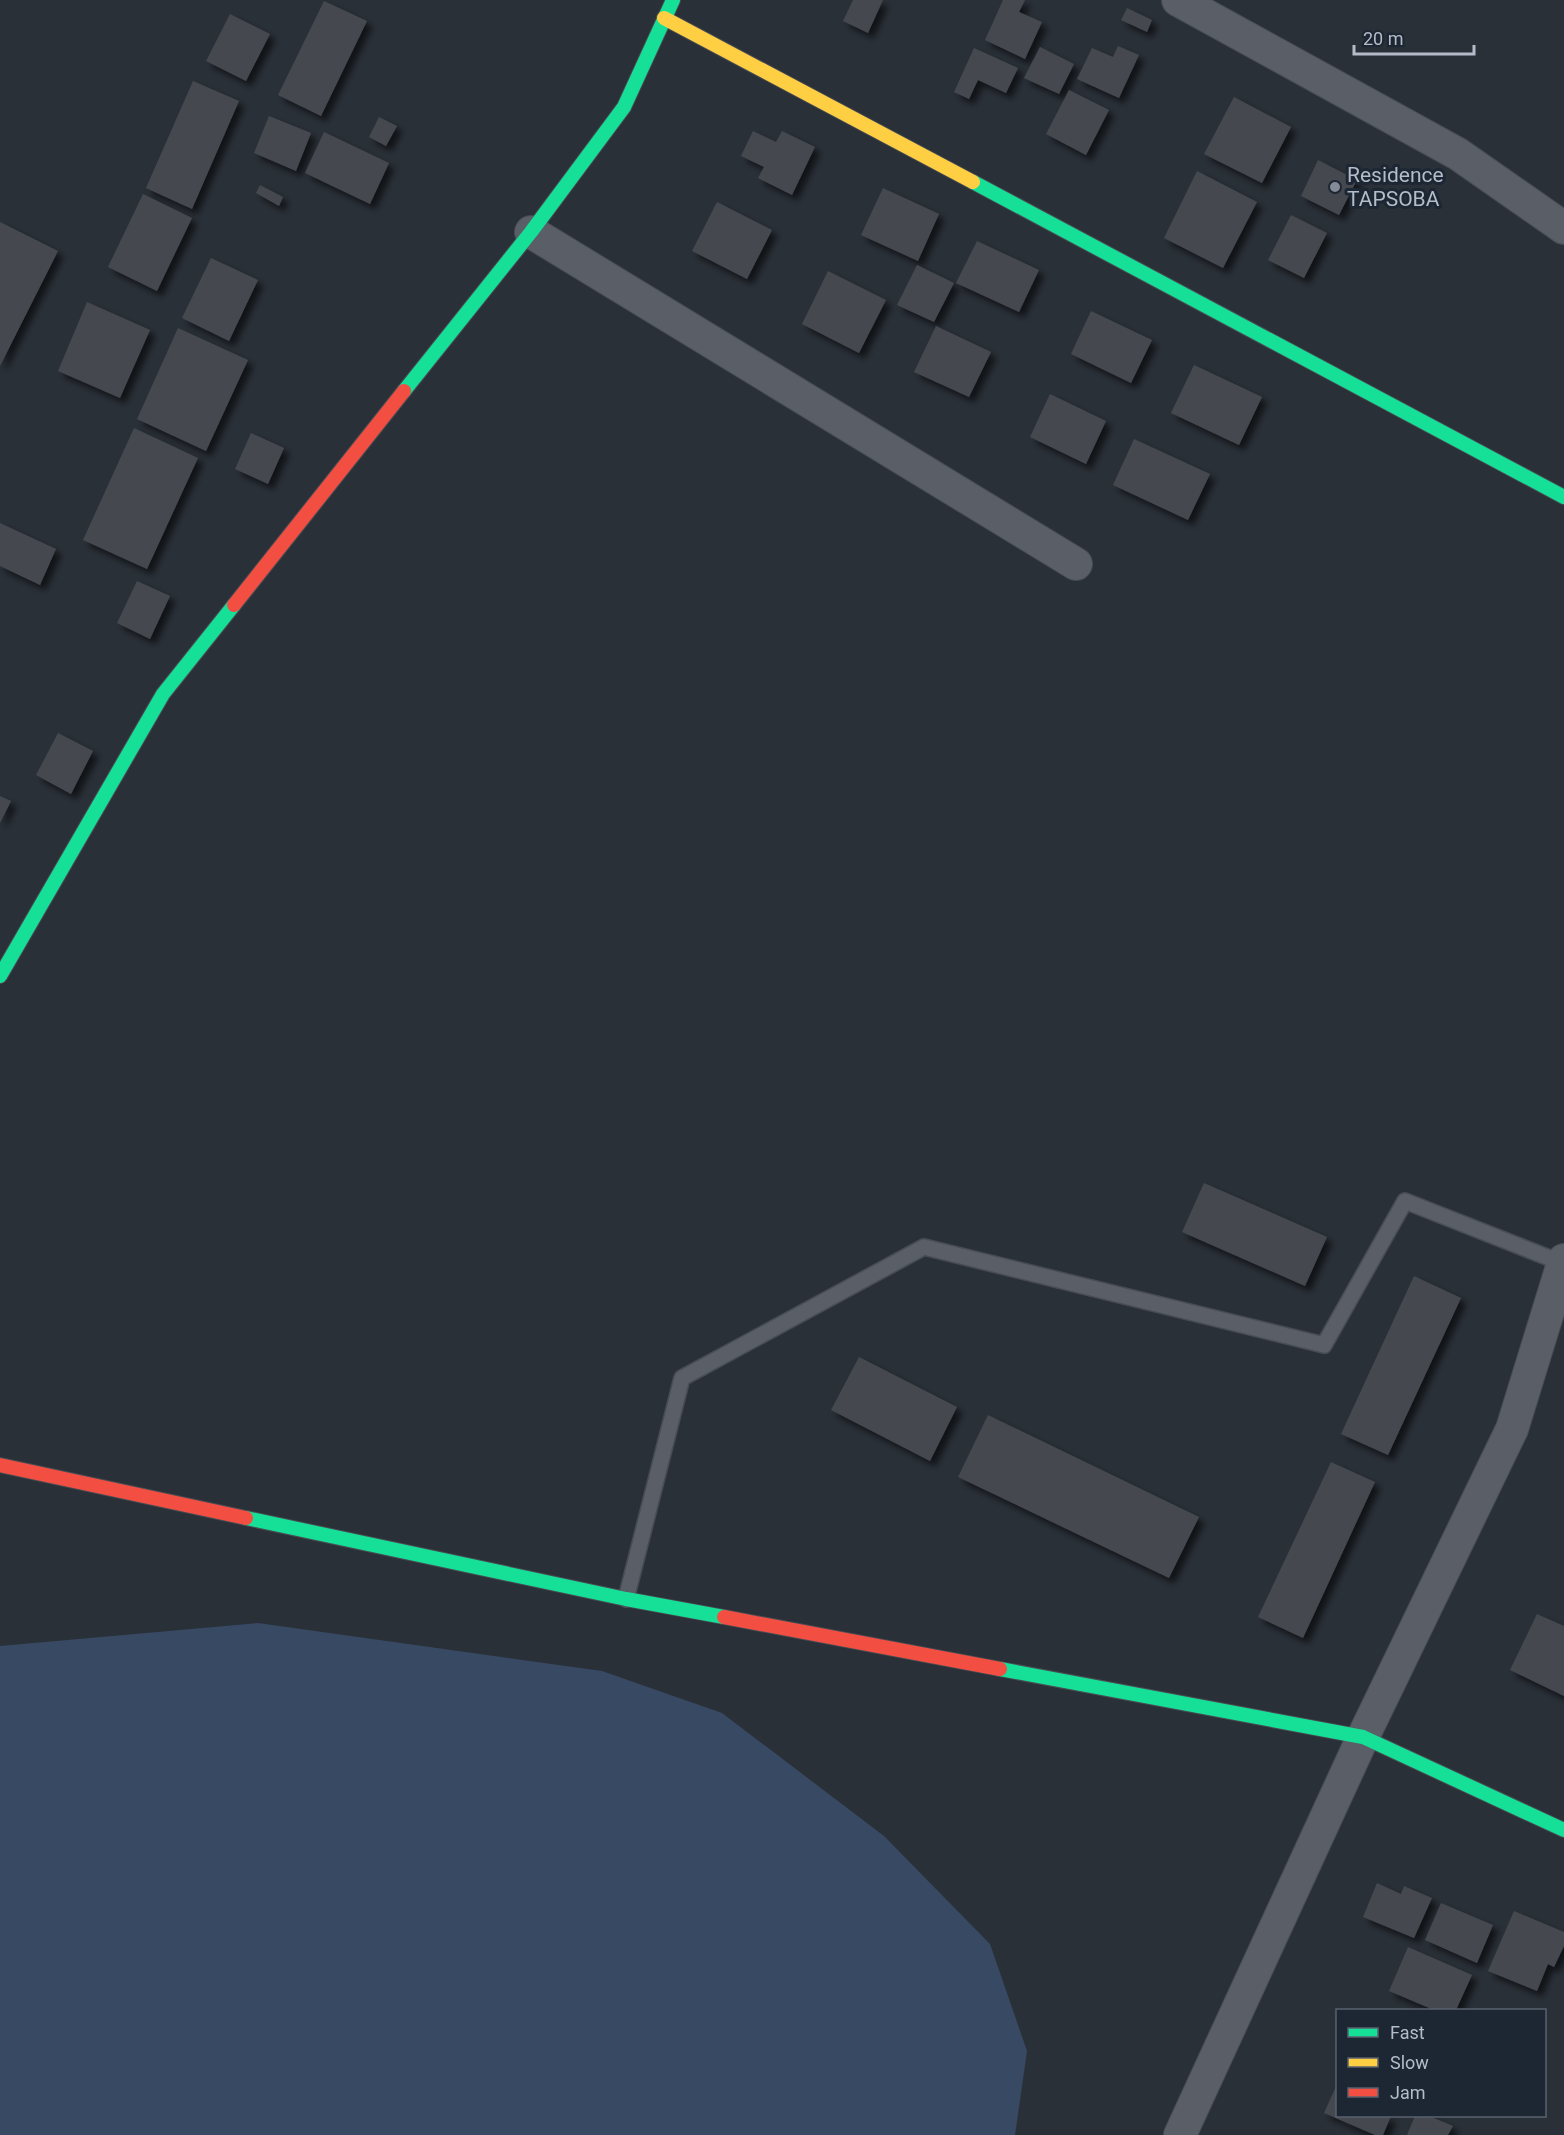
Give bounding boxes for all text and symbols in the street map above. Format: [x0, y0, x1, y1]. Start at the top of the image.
scale bar [1354, 18, 1474, 56]
text: 20 m [1363, 28, 1403, 49]
place label: Residence TAPSOBA [1347, 163, 1444, 211]
marker: Residence TAPSOBA [1328, 180, 1342, 194]
legend [1336, 2009, 1546, 2117]
text: Fast [1390, 2022, 1425, 2043]
text: Slow [1390, 2052, 1429, 2073]
text: Jam [1390, 2082, 1426, 2103]

